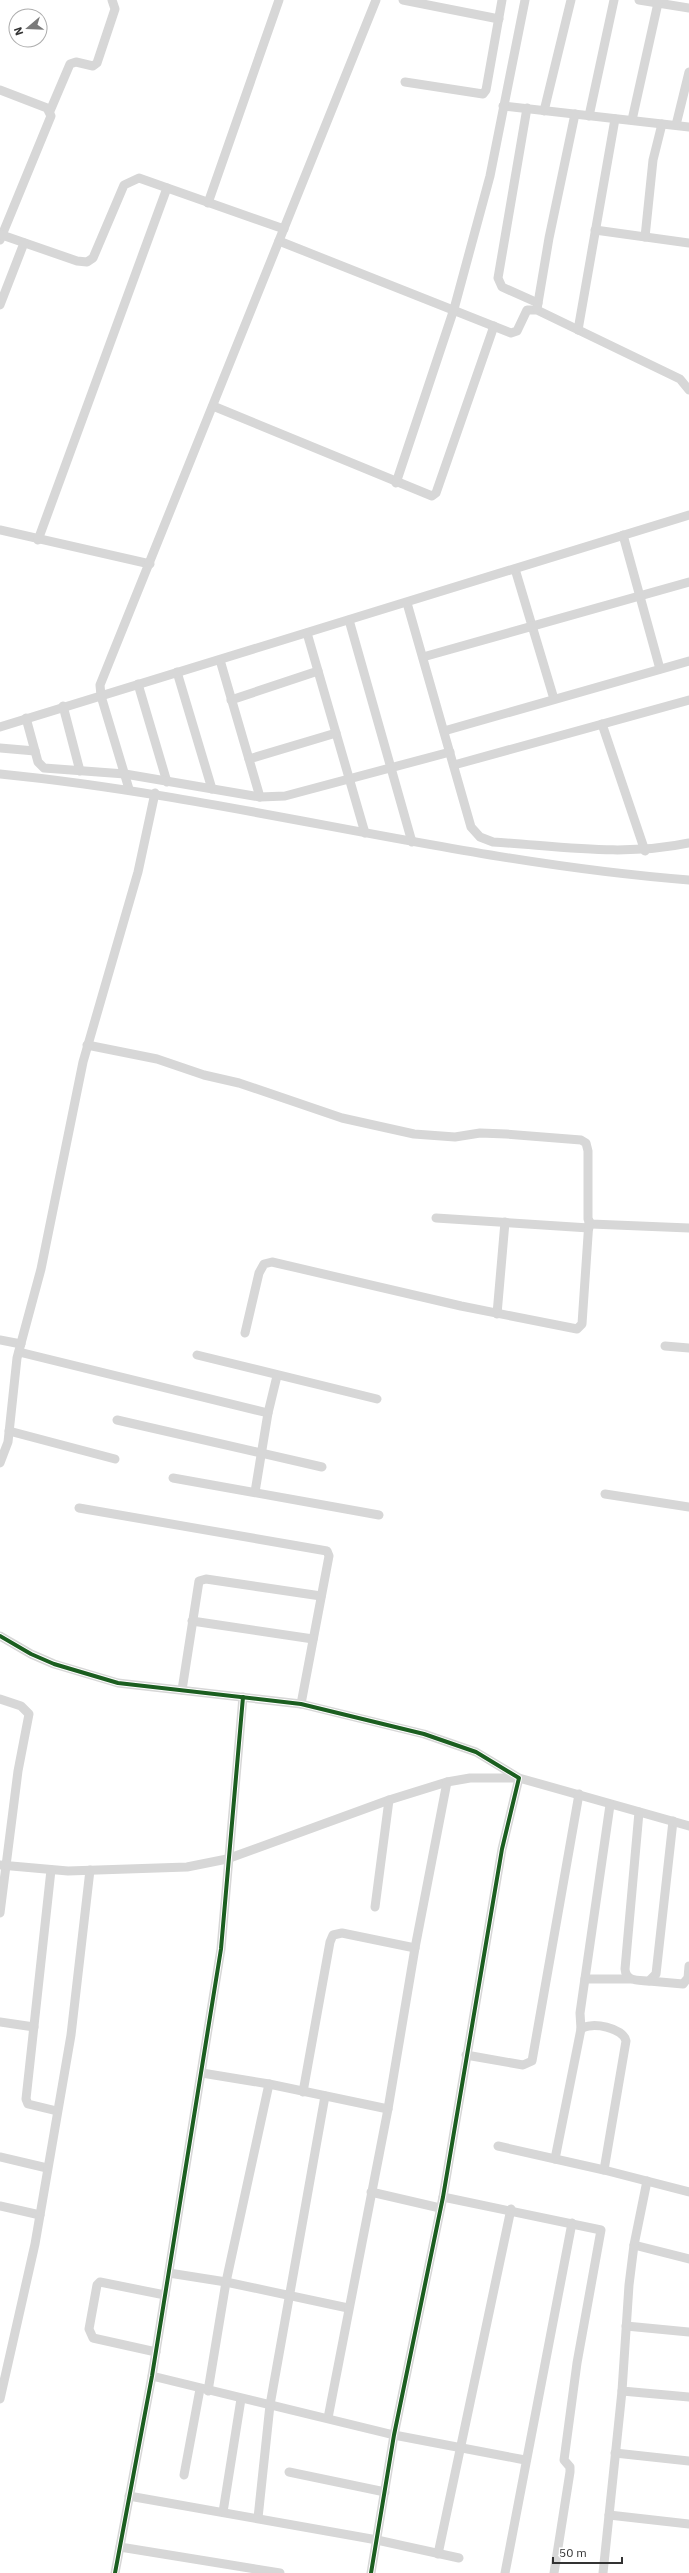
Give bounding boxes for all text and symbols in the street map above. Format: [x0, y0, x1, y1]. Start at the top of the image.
north arrow [8, 8, 48, 48]
text: N [11, 25, 26, 37]
scale bar [553, 2539, 622, 2565]
text: 50 m [559, 2545, 587, 2560]

